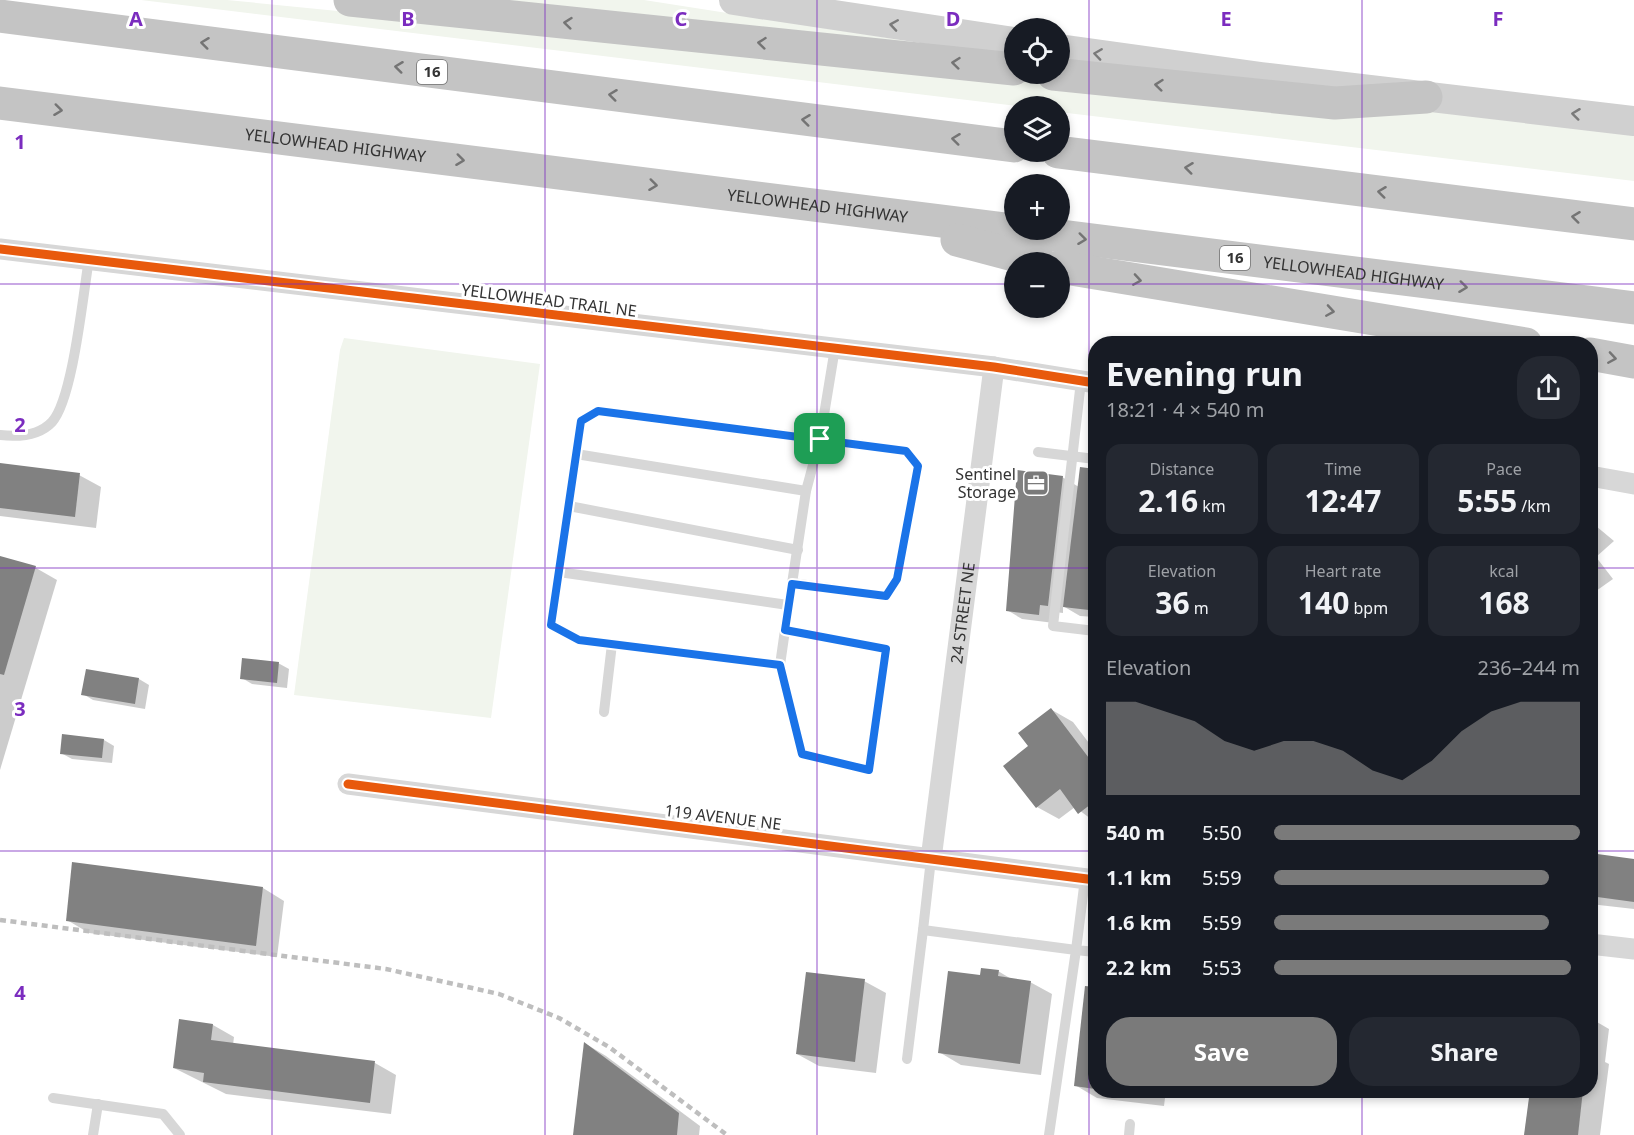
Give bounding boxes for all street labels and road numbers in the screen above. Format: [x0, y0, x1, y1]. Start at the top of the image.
road number: 16 [417, 60, 447, 84]
street label: YELLOWHEAD HIGHWAY [244, 123, 428, 167]
street label: YELLOWHEAD HIGHWAY [726, 183, 910, 228]
road number: 16 [1220, 246, 1250, 270]
street label: YELLOWHEAD HIGHWAY [1262, 251, 1446, 295]
street label: YELLOWHEAD TRAIL NE [460, 278, 638, 322]
street label: 24 STREET NE [945, 561, 980, 665]
street label: 119 AVENUE NE [663, 799, 783, 835]

